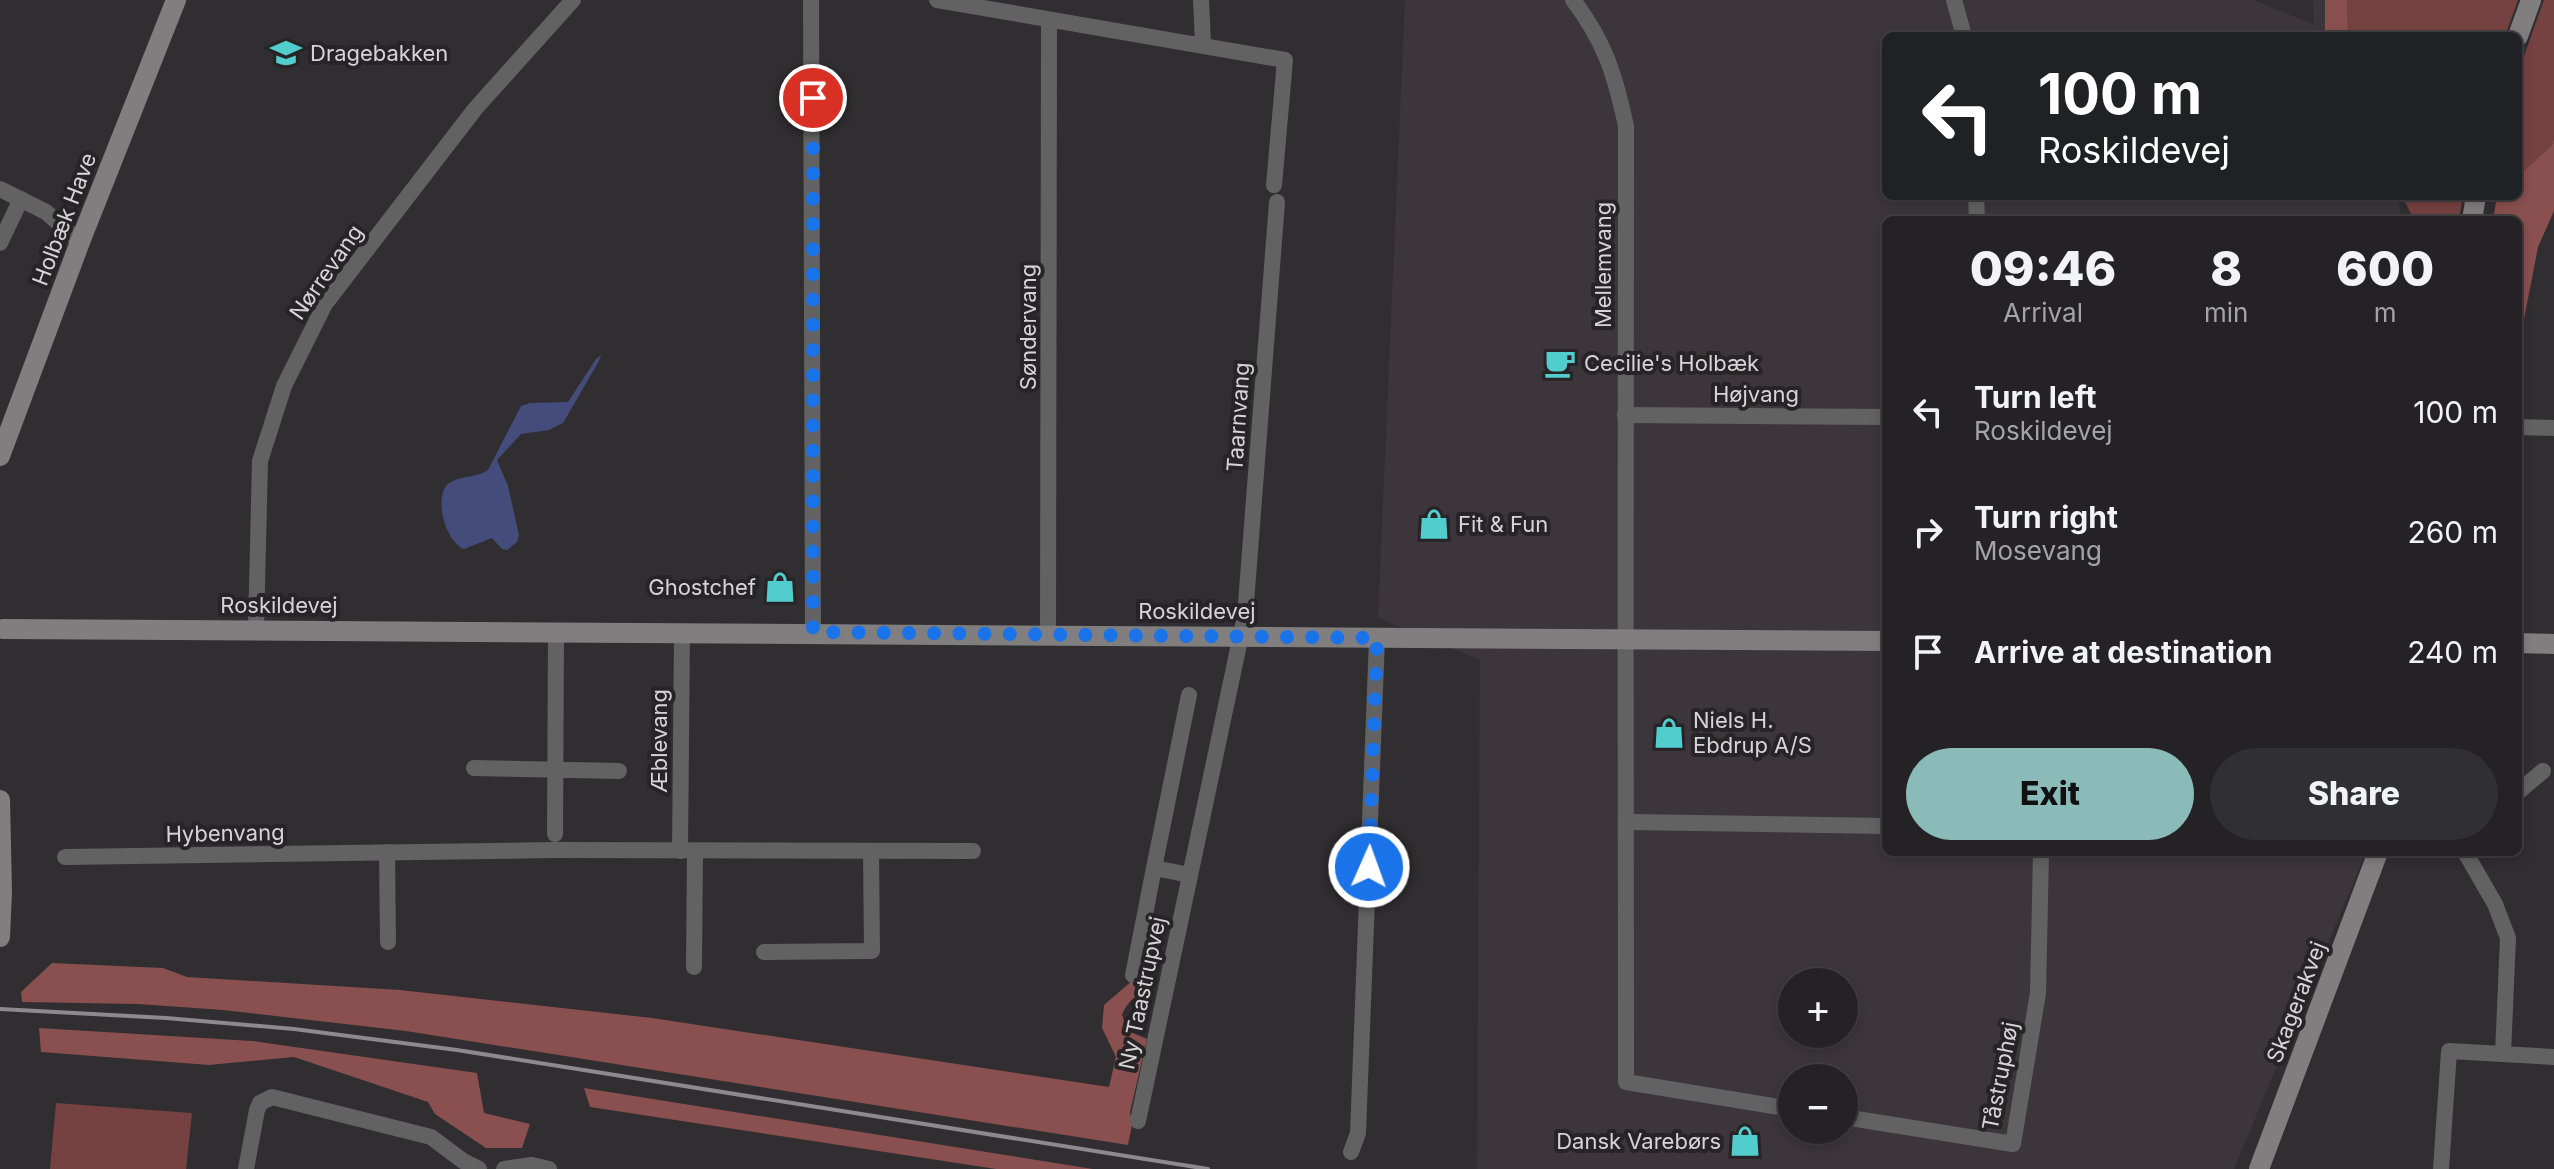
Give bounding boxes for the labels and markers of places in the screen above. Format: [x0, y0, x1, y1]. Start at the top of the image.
school or university icon: Dragebakken [269, 36, 303, 70]
place label: Dragebakken [310, 40, 448, 66]
pin [779, 64, 847, 132]
cafe icon: Cecilie's Holbæk [1543, 346, 1577, 380]
place label: Cecilie's Holbæk [1584, 350, 1759, 376]
shop icon: Fit & Fun [1417, 507, 1451, 541]
place label: Fit & Fun [1458, 511, 1548, 537]
shop icon: Ghostchef [763, 570, 797, 604]
place label: Ghostchef [648, 574, 756, 600]
place label: Niels H. Ebdrup A/S [1693, 707, 1812, 758]
shop icon: Niels H. Ebdrup A/S [1652, 716, 1686, 750]
shop icon: Dansk Varebørs [1728, 1124, 1762, 1158]
place label: Dansk Varebørs [1556, 1128, 1721, 1154]

